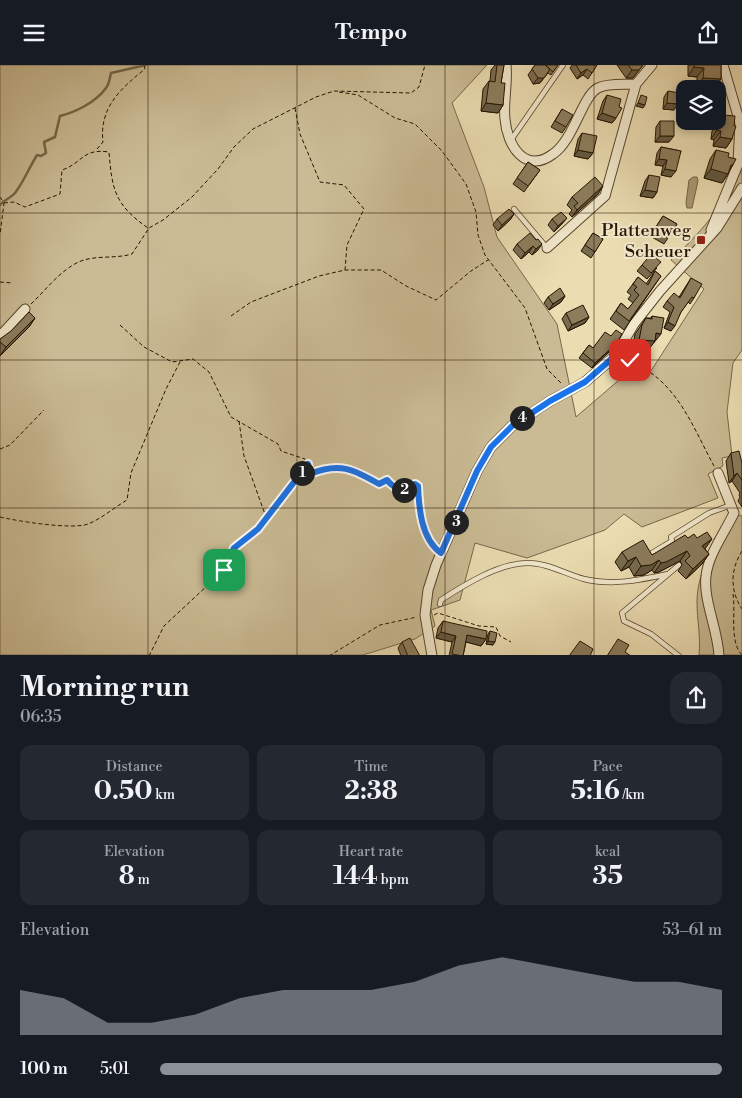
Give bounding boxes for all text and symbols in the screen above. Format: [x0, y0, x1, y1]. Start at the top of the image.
icon: menu [20, 19, 48, 47]
text: Tempo [335, 19, 407, 46]
icon: share [694, 19, 722, 47]
map controls [676, 80, 726, 130]
button: layers [676, 80, 726, 130]
place label: Plattenweg Scheuer [601, 219, 692, 263]
marker: Plattenweg Scheuer [695, 234, 707, 246]
pin [609, 339, 651, 381]
icon: check [616, 346, 644, 374]
pin: 4 [510, 405, 534, 431]
text: 4 [518, 409, 527, 427]
pin: 1 [290, 461, 314, 485]
text: 1 [299, 464, 306, 482]
pin: 2 [392, 477, 416, 503]
text: 2 [400, 481, 409, 499]
pin: 3 [444, 509, 468, 535]
text: 3 [452, 513, 461, 531]
pin [203, 549, 245, 591]
icon: arrive [210, 556, 238, 584]
text: Morning run [20, 670, 189, 705]
button: share [670, 672, 722, 724]
text: 06:35 [20, 707, 62, 727]
text: Distance [106, 758, 163, 776]
text: Time [354, 758, 388, 776]
text: Pace [593, 758, 623, 776]
text: 0.50 [94, 776, 152, 807]
text: 2:38 [344, 776, 398, 807]
text: 5:16 [571, 776, 620, 807]
text: km [152, 786, 175, 804]
text: /km [620, 786, 645, 804]
text: Elevation [104, 843, 165, 861]
text: Heart rate [339, 843, 403, 861]
text: kcal [595, 843, 620, 861]
text: 8 [119, 861, 135, 892]
text: 144 [333, 861, 378, 892]
text: 35 [592, 861, 623, 892]
text: m [135, 871, 150, 889]
text: bpm [378, 871, 409, 889]
text: Elevation [20, 920, 89, 940]
text: 53–61 m [662, 920, 722, 940]
text: 100 m [20, 1059, 68, 1079]
text: 5:01 [100, 1059, 129, 1079]

